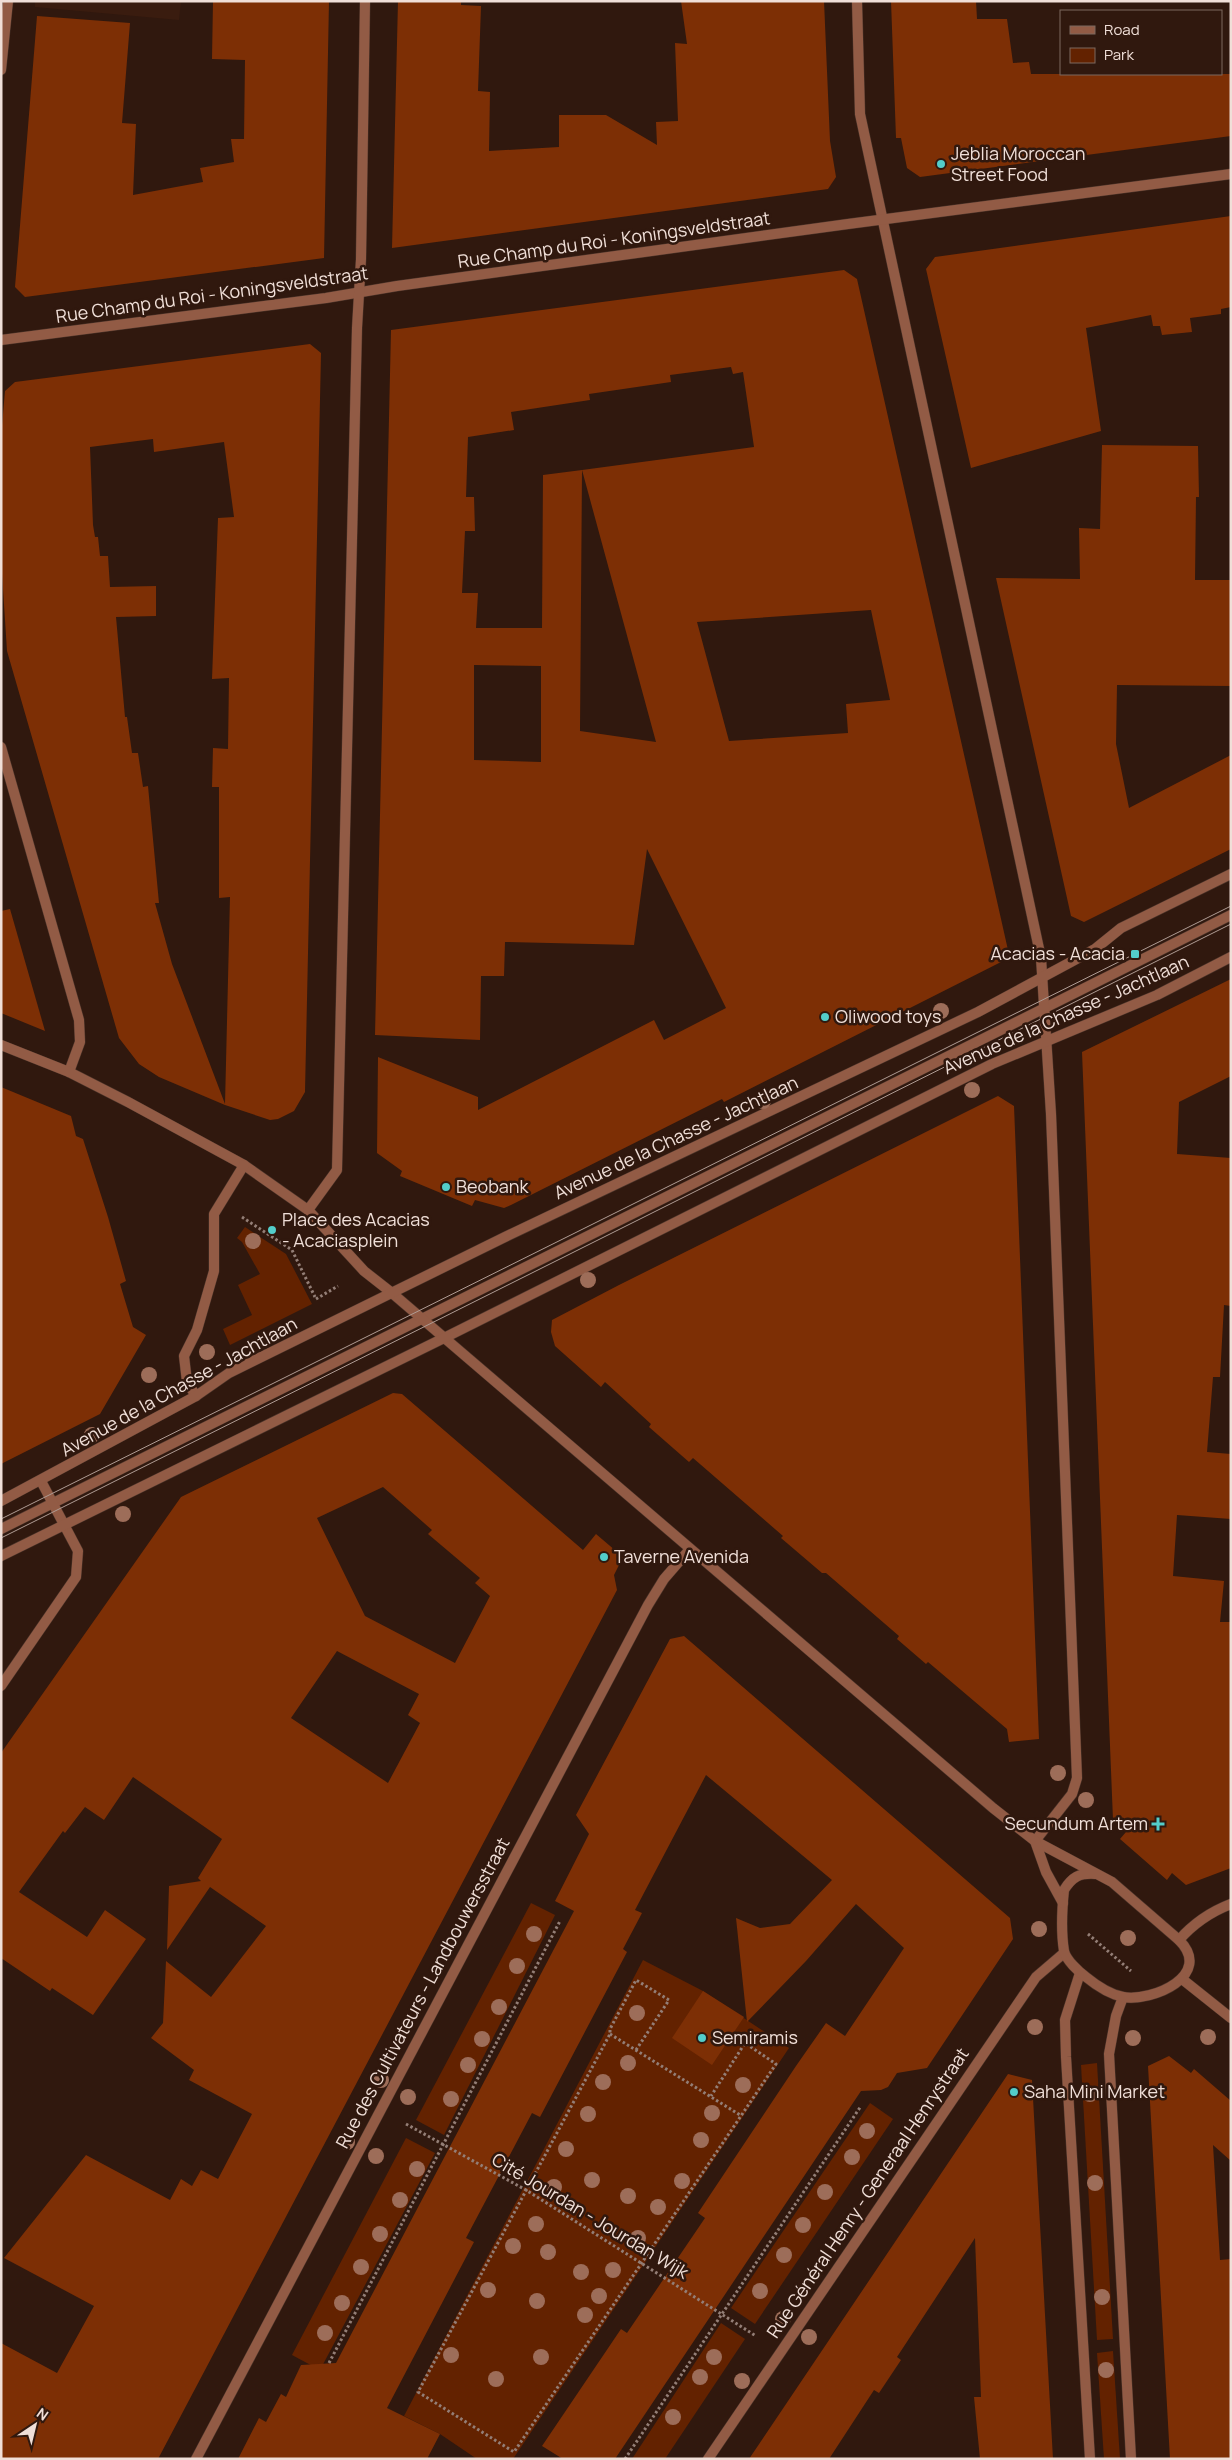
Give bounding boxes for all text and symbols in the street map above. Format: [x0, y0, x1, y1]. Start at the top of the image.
legend [1060, 10, 1222, 75]
text: Road [1104, 19, 1140, 40]
text: Park [1104, 44, 1134, 65]
place label: Jeblia Moroccan Street Food [951, 141, 1086, 186]
marker: Jeblia Moroccan Street Food [935, 158, 947, 170]
street label: Rue Champ du Roi - Koningsveldstraat [456, 205, 772, 273]
street label: Rue Champ du Roi - Koningsveldstraat [54, 260, 370, 328]
place label: Acacias - Acacia [990, 941, 1125, 965]
marker: Acacias - Acacia [1129, 948, 1141, 960]
street label: Avenue de la Chasse - Jachtlaan [939, 949, 1192, 1079]
place label: Oliwood toys [835, 1004, 942, 1028]
marker: Oliwood toys [819, 1011, 831, 1023]
street label: Avenue de la Chasse - Jachtlaan [550, 1070, 801, 1204]
place label: Beobank [456, 1174, 530, 1198]
marker: Beobank [440, 1181, 452, 1193]
place label: Place des Acacias - Acaciasplein [282, 1207, 430, 1252]
marker: Place des Acacias - Acaciasplein [266, 1224, 278, 1236]
street label: Avenue de la Chasse - Jachtlaan [56, 1311, 301, 1461]
place label: Taverne Avenida [614, 1544, 749, 1568]
marker: Taverne Avenida [598, 1551, 610, 1563]
place label: Secundum Artem [1005, 1811, 1148, 1835]
marker: Secundum Artem [1152, 1818, 1164, 1830]
street label: Rue des Cultivateurs - Landbouwersstraat [330, 1833, 515, 2152]
place label: Semiramis [712, 2025, 798, 2049]
marker: Semiramis [696, 2032, 708, 2044]
street label: Rue Général Henry - Generaal Henrystraat [761, 2043, 974, 2342]
place label: Saha Mini Market [1024, 2079, 1165, 2103]
marker: Saha Mini Market [1008, 2086, 1020, 2098]
street label: Cité Jourdan - Jourdan Wijk [488, 2147, 694, 2284]
north arrow [10, 2400, 60, 2450]
text: N [33, 2403, 52, 2425]

